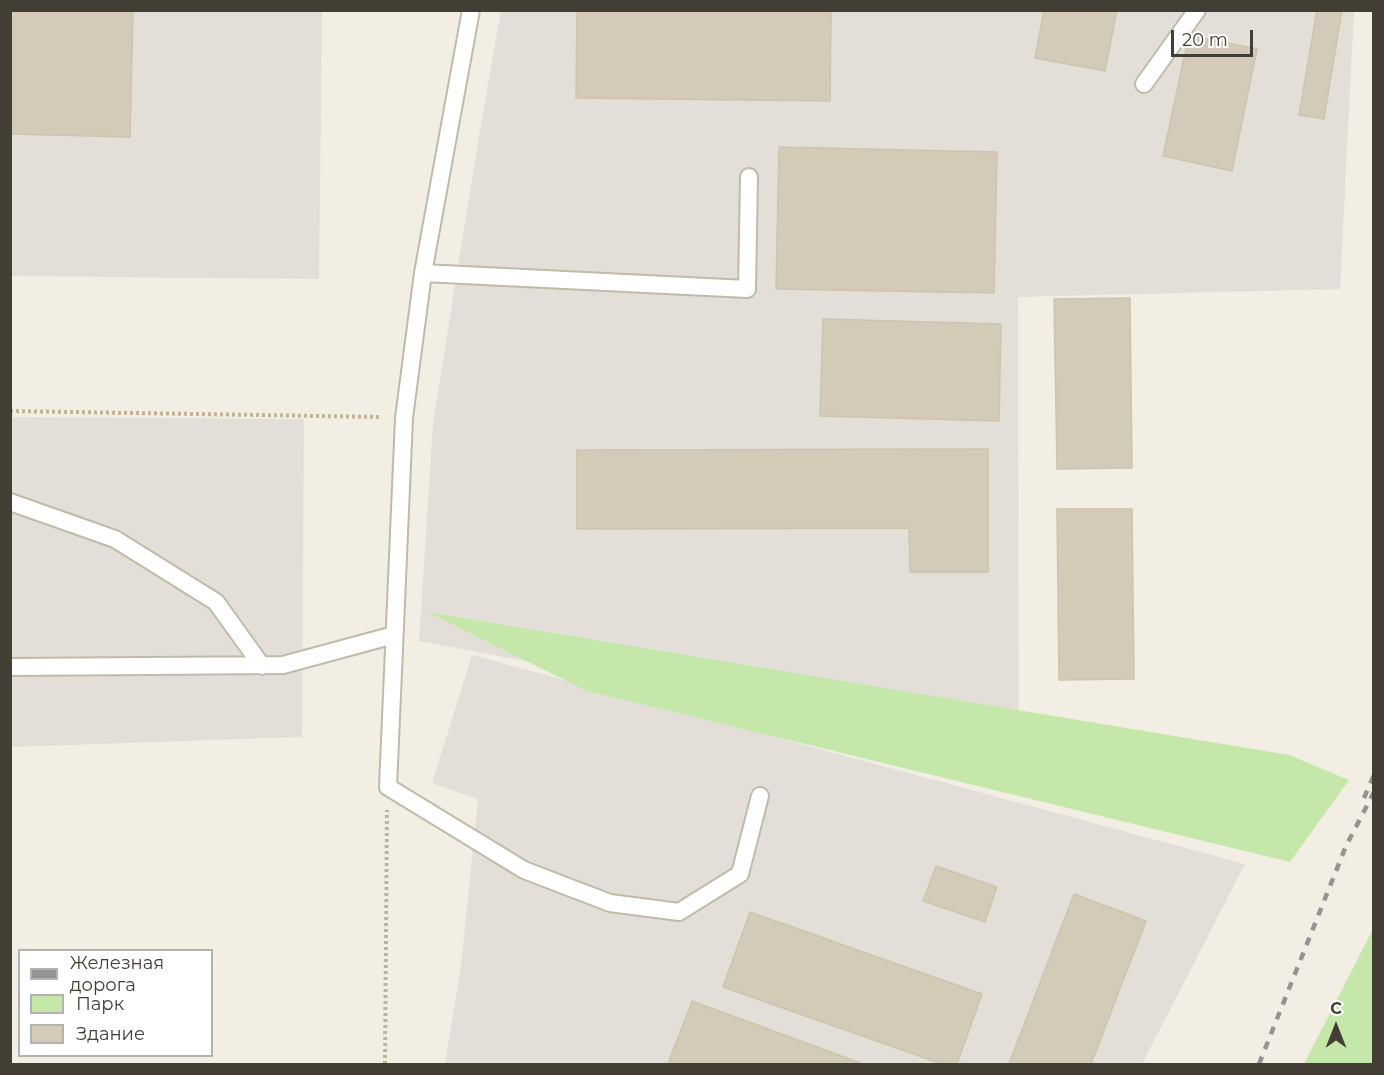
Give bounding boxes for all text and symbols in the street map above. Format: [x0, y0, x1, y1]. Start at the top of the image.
scale bar [1174, 18, 1256, 56]
text: 20 m [1182, 29, 1228, 51]
legend [18, 949, 213, 1057]
text: Железная дорога [70, 952, 164, 996]
text: Парк [76, 993, 124, 1015]
north arrow [1306, 997, 1366, 1057]
text: С [1330, 999, 1342, 1018]
text: Здание [76, 1023, 145, 1045]

